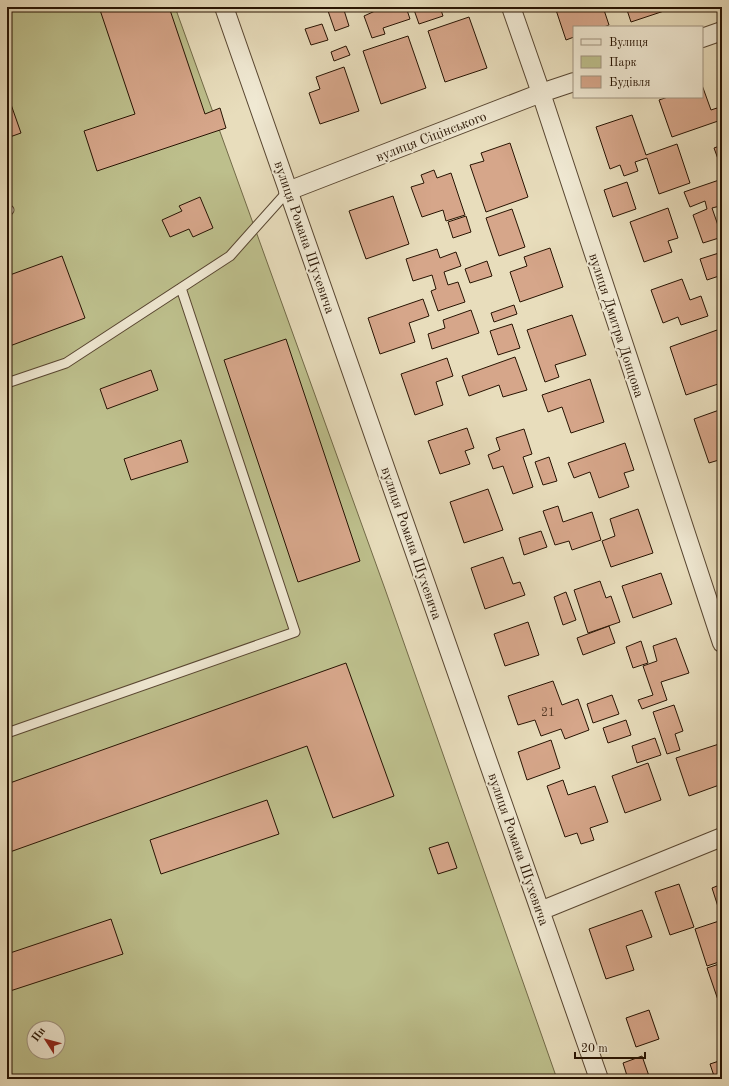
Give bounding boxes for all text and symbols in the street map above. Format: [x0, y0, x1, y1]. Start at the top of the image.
legend [573, 26, 703, 98]
text: Вулиця [609, 37, 648, 49]
text: Парк [609, 57, 637, 69]
text: Будівля [609, 76, 651, 89]
street label: вулиця Сіцінського [374, 109, 489, 164]
street label: вулиця Романа Шухевича [271, 159, 337, 316]
street label: вулиця Дмитра Донцова [586, 251, 646, 399]
street label: вулиця Романа Шухевича [378, 465, 444, 622]
house number: 21 [541, 707, 555, 719]
street label: вулиця Романа Шухевича [485, 771, 551, 928]
north arrow [26, 1020, 66, 1060]
text: Пн [30, 1026, 48, 1044]
scale bar [575, 1034, 645, 1060]
text: 20 m [581, 1043, 608, 1055]

